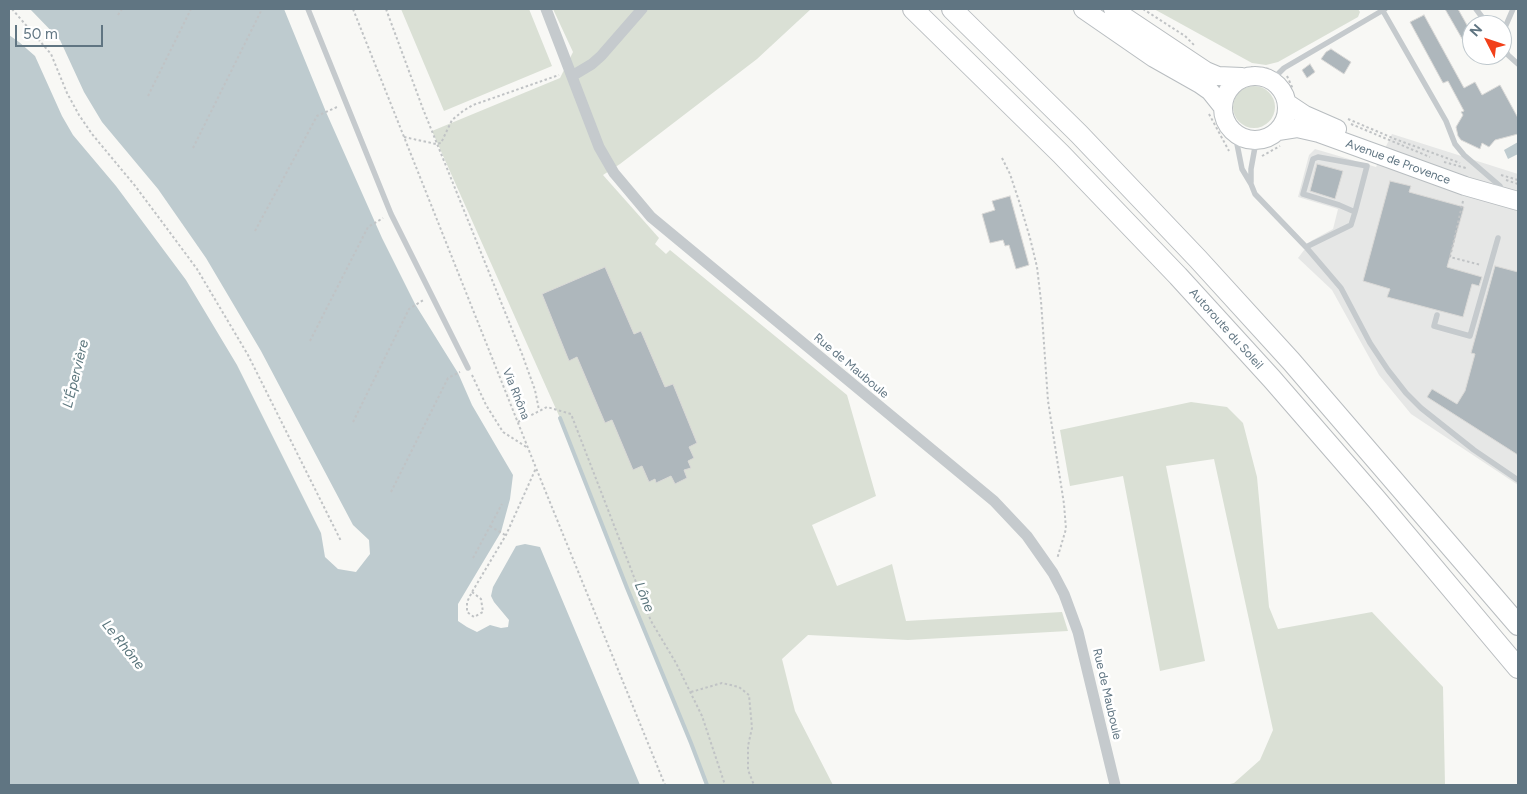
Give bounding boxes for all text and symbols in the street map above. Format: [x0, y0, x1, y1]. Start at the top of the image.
scale bar [18, 15, 105, 47]
north arrow [1462, 15, 1512, 65]
text: N [1466, 21, 1486, 40]
text: 50 m [23, 25, 58, 43]
street label: Avenue de Provence [1344, 136, 1452, 188]
street label: Autoroute du Soleil [1186, 286, 1266, 372]
street label: Rue de Mauboule [811, 331, 891, 401]
water label: L'Épervière [59, 338, 93, 410]
street label: Via Rhôna [499, 366, 533, 422]
water label: Lône [630, 580, 658, 614]
water label: Le Rhône [98, 617, 148, 673]
street label: Rue de Mauboule [1090, 647, 1124, 741]

